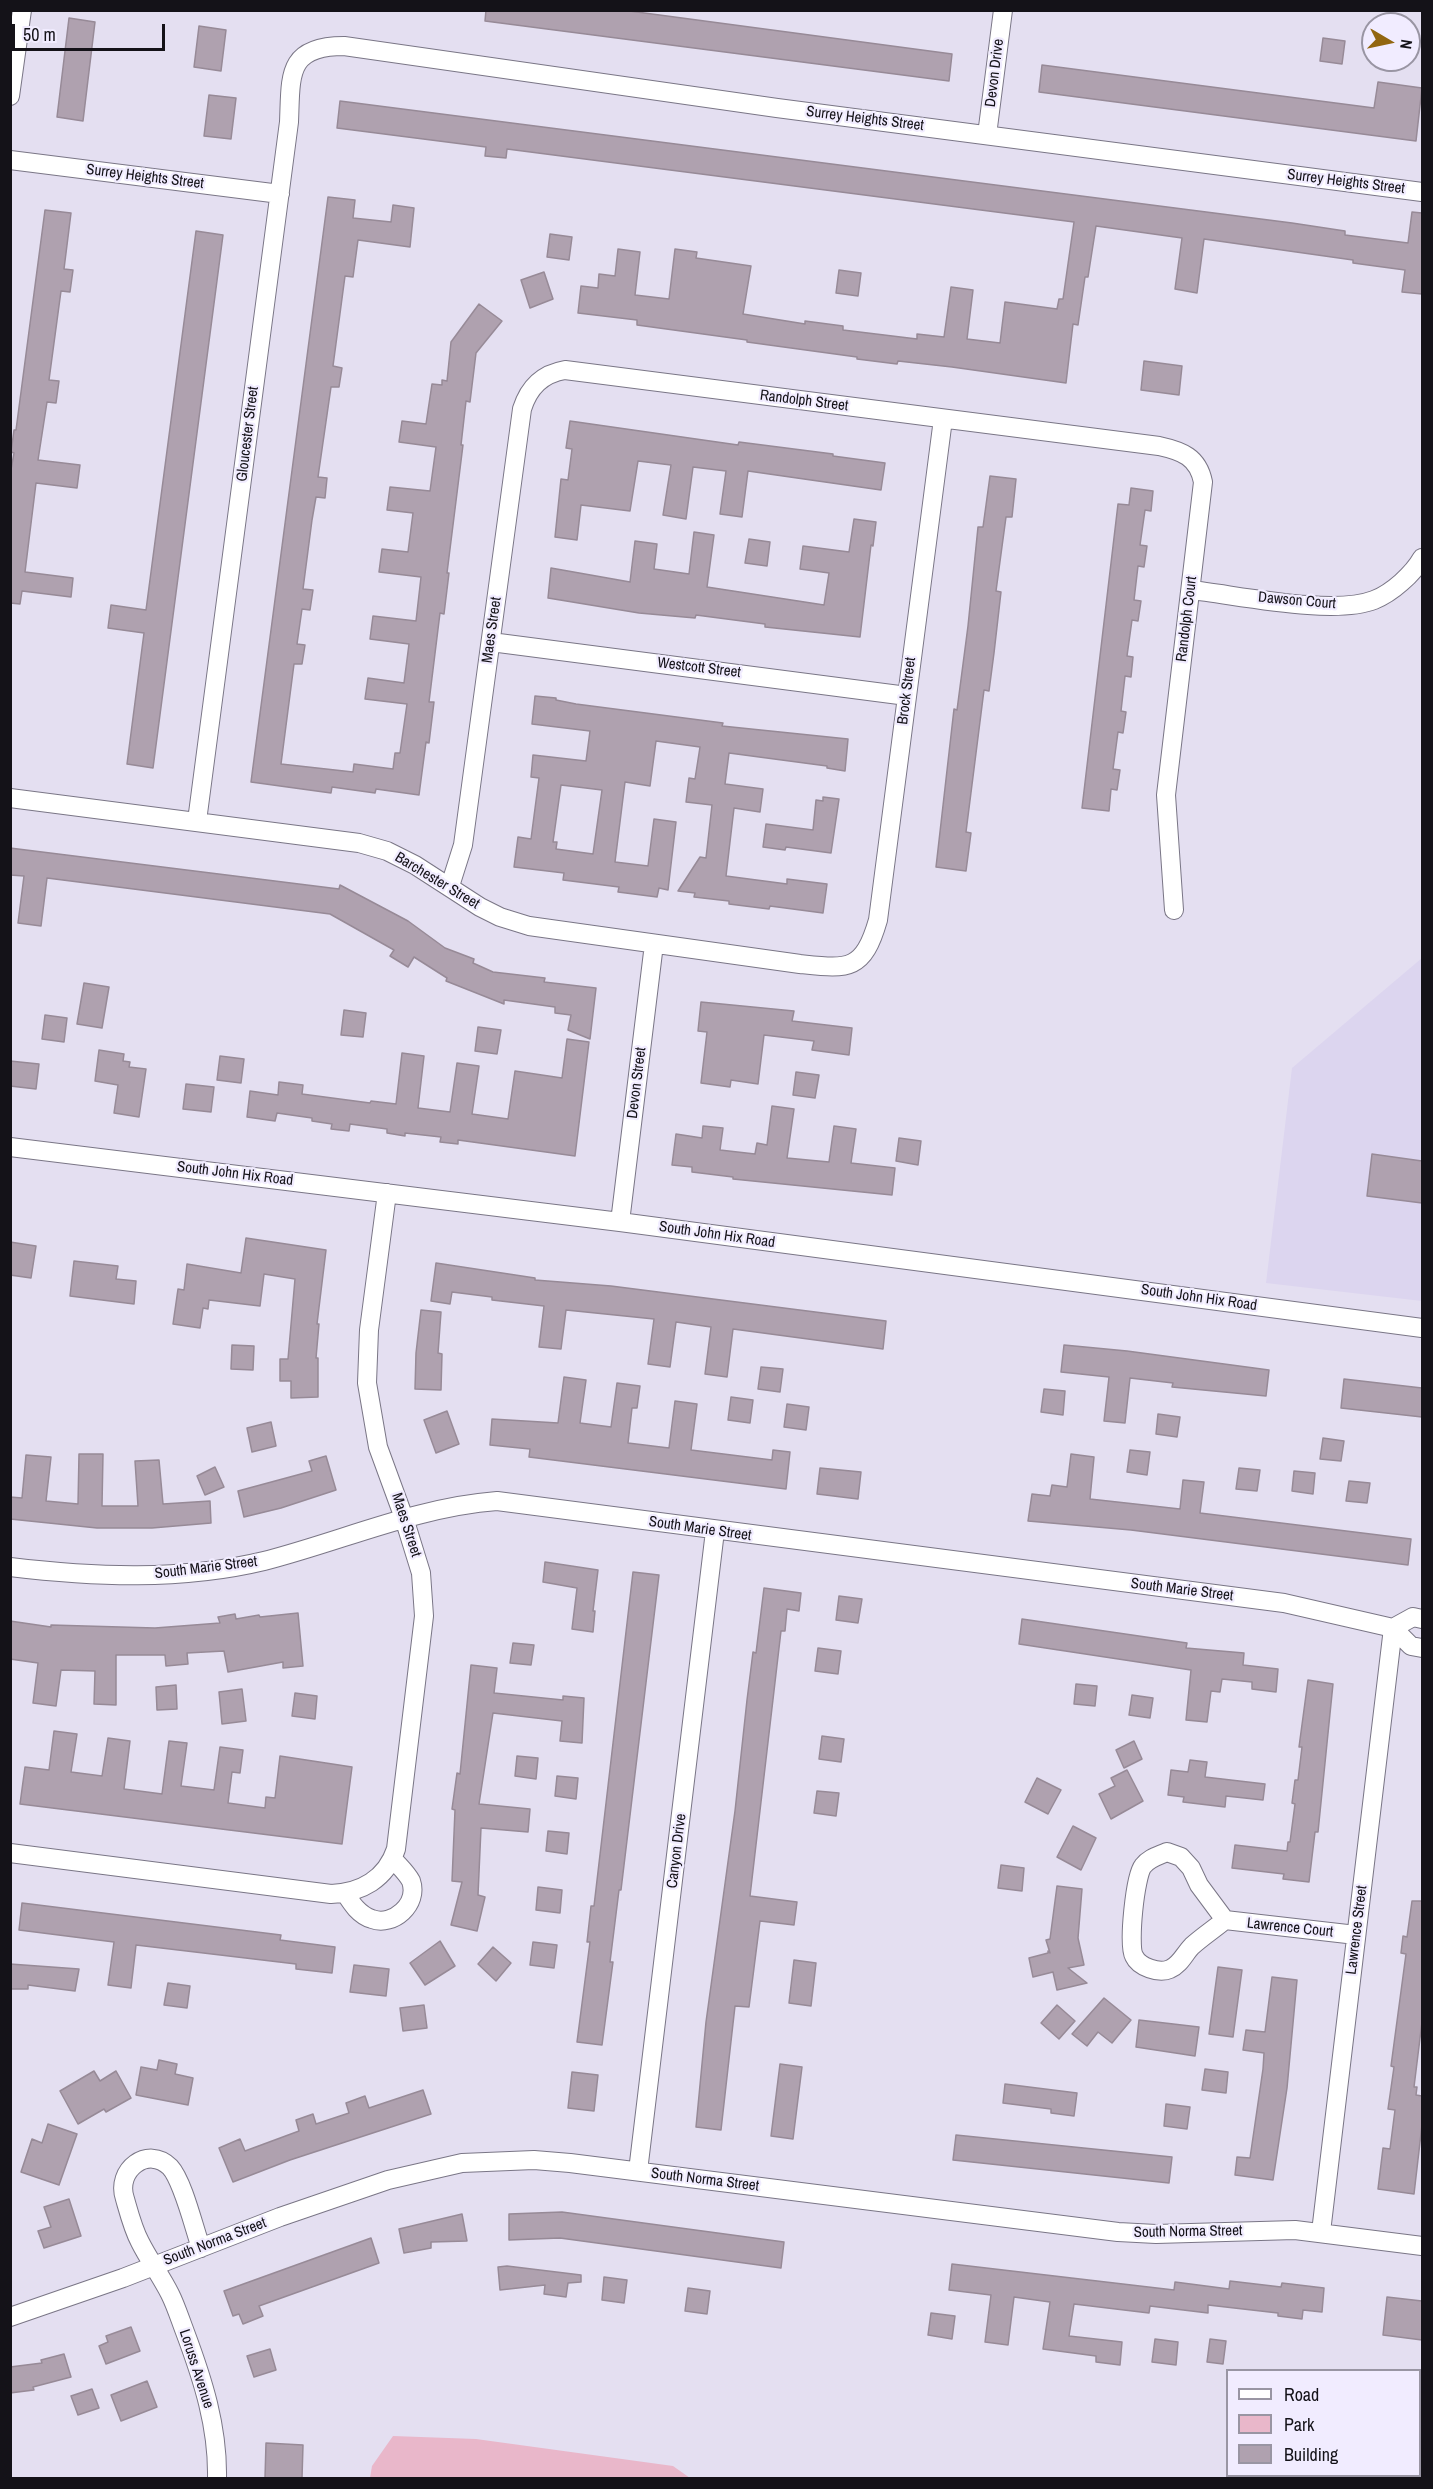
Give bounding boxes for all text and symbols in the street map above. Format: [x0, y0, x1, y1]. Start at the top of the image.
scale bar [15, 12, 168, 50]
north arrow [1361, 12, 1421, 72]
text: 50 m [23, 22, 56, 47]
street label: Devon Drive [982, 38, 1008, 108]
text: N [1395, 38, 1418, 51]
street label: Surrey Heights Street [805, 103, 925, 135]
street label: Surrey Heights Street [85, 161, 205, 193]
street label: Surrey Heights Street [1286, 166, 1406, 198]
street label: Gloucester Street [233, 385, 263, 483]
street label: Randolph Street [759, 387, 849, 415]
street label: Randolph Court [1173, 575, 1201, 663]
street label: Dawson Court [1257, 589, 1337, 613]
street label: Maes Street [478, 596, 506, 664]
street label: Westcott Street [656, 654, 742, 682]
street label: Brock Street [894, 656, 920, 726]
street label: Barchester Street [391, 849, 483, 913]
street label: Devon Street [624, 1046, 650, 1120]
street label: South John Hix Road [176, 1158, 294, 1190]
street label: South John Hix Road [658, 1218, 776, 1252]
street label: South John Hix Road [1140, 1281, 1258, 1315]
street label: Maes Street [387, 1491, 425, 1559]
street label: South Marie Street [648, 1513, 752, 1545]
street label: South Marie Street [154, 1553, 258, 1583]
street label: South Marie Street [1130, 1575, 1234, 1605]
street label: Canyon Drive [663, 1813, 691, 1889]
street label: Lawrence Street [1343, 1884, 1371, 1976]
street label: Lawrence Court [1246, 1915, 1334, 1941]
street label: South Norma Street [650, 2164, 760, 2196]
street label: South Norma Street [161, 2214, 269, 2270]
street label: South Norma Street [1133, 2222, 1243, 2242]
street label: Loruss Avenue [175, 2327, 217, 2411]
legend [1226, 2369, 1421, 2477]
text: Road [1284, 2382, 1319, 2407]
text: Park [1284, 2412, 1314, 2437]
text: Building [1284, 2442, 1338, 2467]

